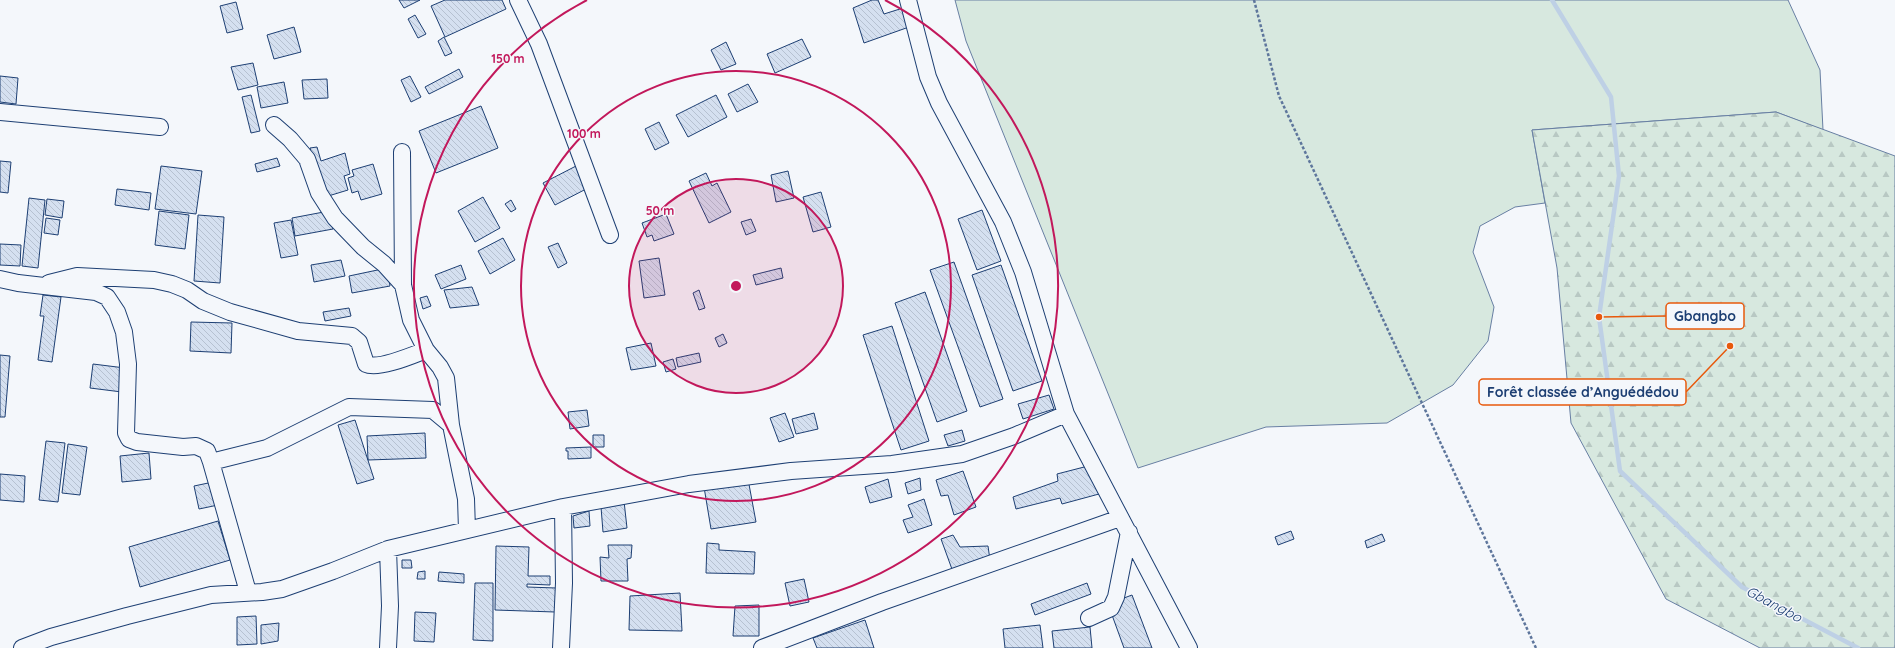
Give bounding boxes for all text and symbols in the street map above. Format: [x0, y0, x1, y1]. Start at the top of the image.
text: 150 m [491, 51, 525, 66]
text: 100 m [567, 126, 601, 141]
text: 50 m [646, 203, 674, 218]
centre of rings [729, 279, 743, 293]
callout: Gbangbo [1666, 303, 1744, 329]
text: Gbangbo [1674, 307, 1736, 325]
callout: Forêt classée d’Anguédédou [1479, 379, 1686, 405]
text: Forêt classée d’Anguédédou [1487, 383, 1679, 401]
water label: Gbangbo [1743, 582, 1805, 626]

